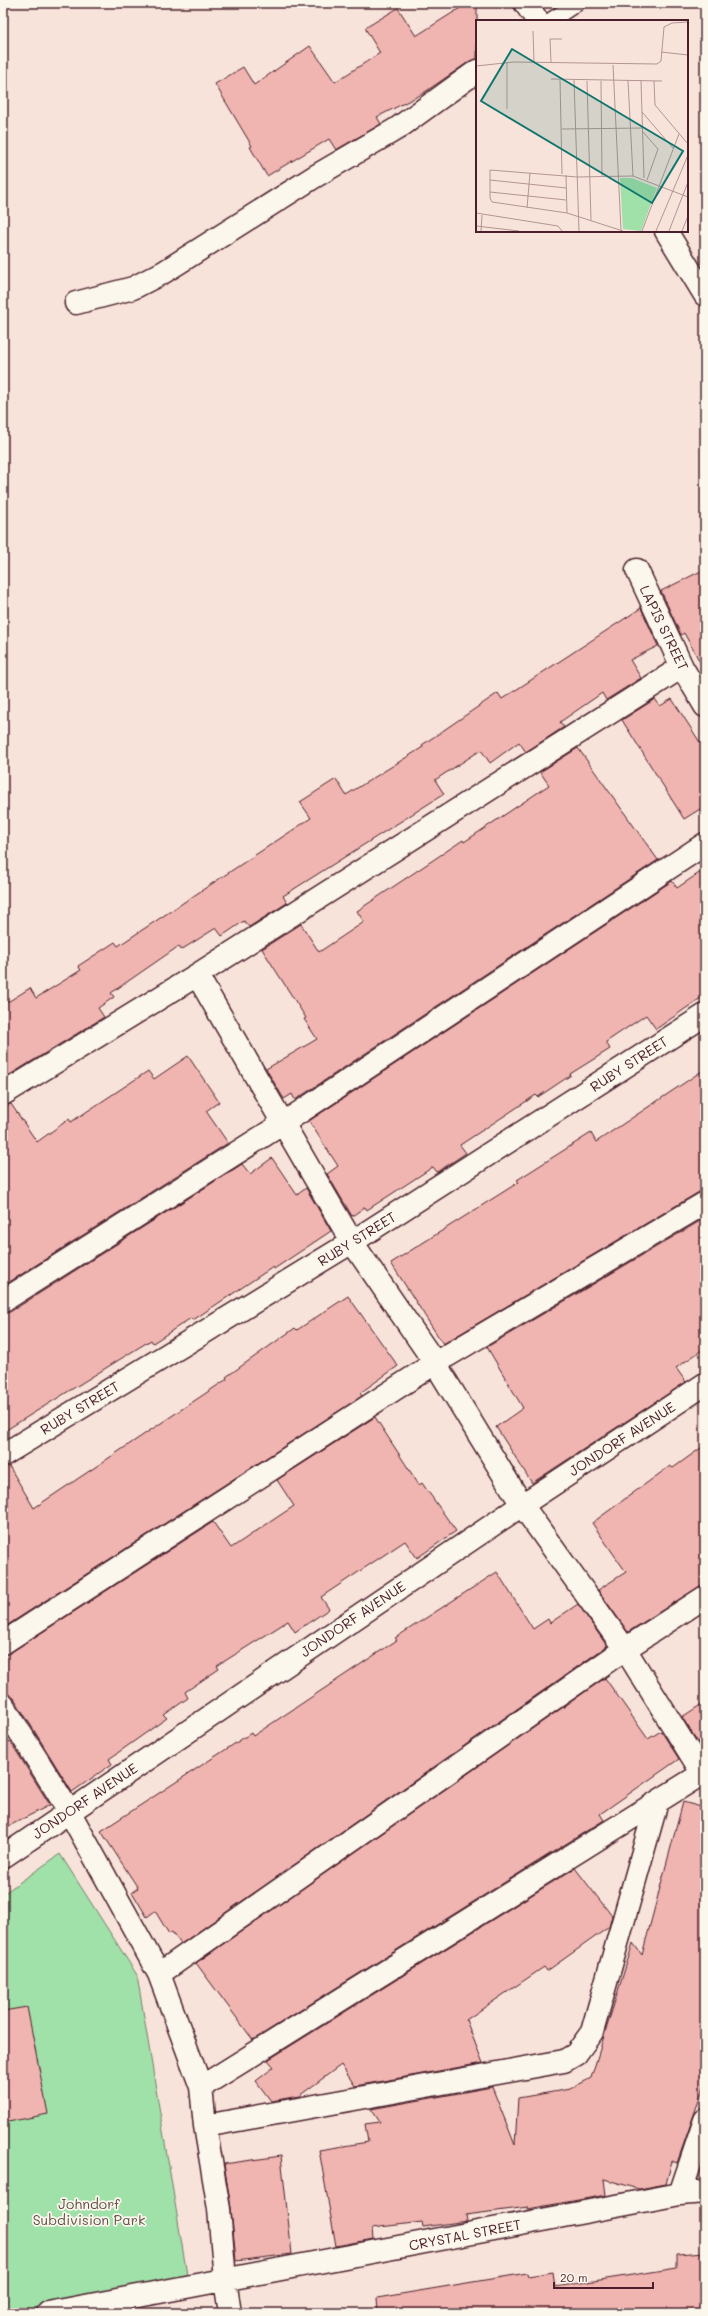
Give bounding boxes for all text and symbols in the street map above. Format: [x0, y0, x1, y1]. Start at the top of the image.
inset map [476, 20, 688, 232]
street label: LAPIS STREET [636, 582, 693, 674]
street label: RUBY STREET [586, 1031, 671, 1096]
street label: RUBY STREET [314, 1207, 400, 1270]
street label: RUBY STREET [37, 1376, 123, 1439]
street label: JONDORF AVENUE [565, 1397, 679, 1480]
street label: JONDORF AVENUE [296, 1576, 409, 1661]
street label: JONDORF AVENUE [28, 1758, 141, 1843]
park label: Johndorf Subdivision Park [33, 2194, 145, 2229]
street label: CRYSTAL STREET [407, 2214, 523, 2255]
scale bar [554, 2264, 653, 2290]
text: 20 m [560, 2269, 588, 2285]

